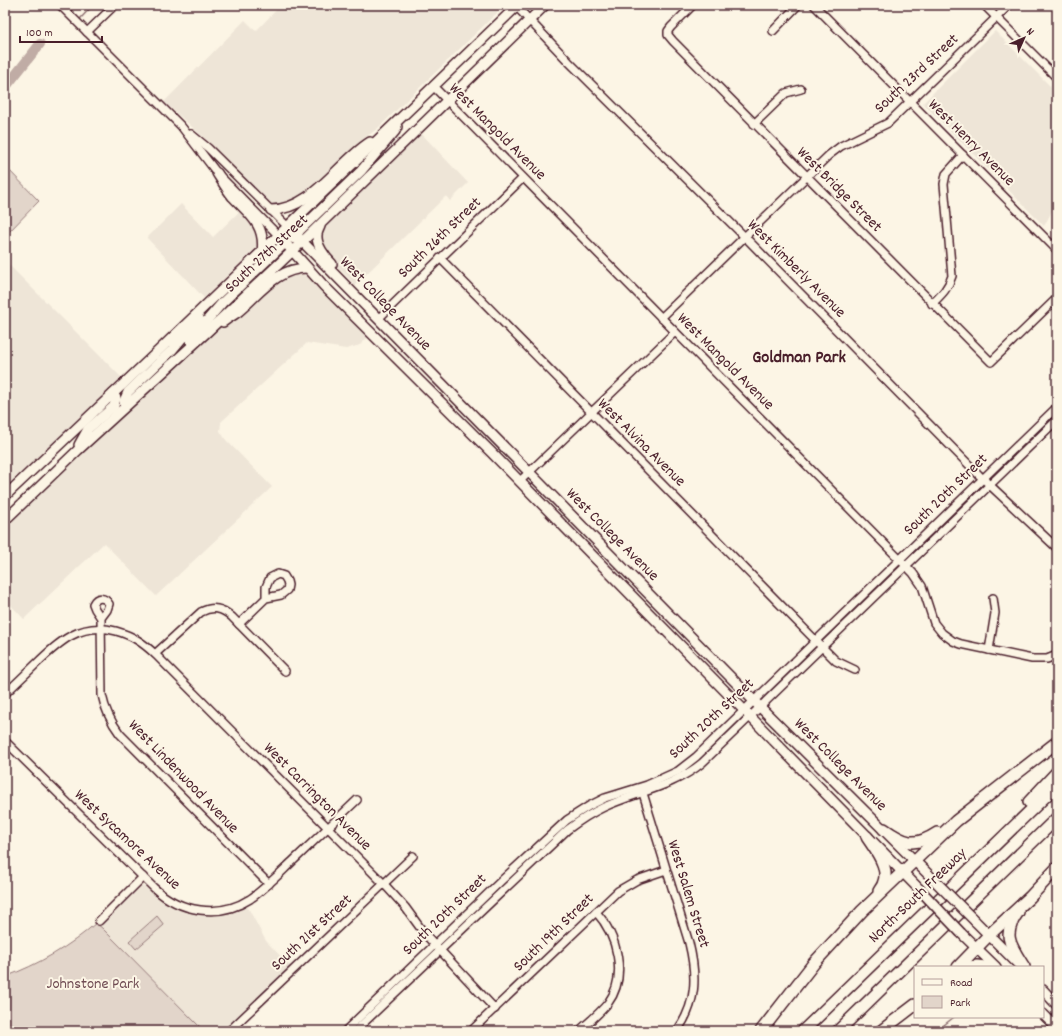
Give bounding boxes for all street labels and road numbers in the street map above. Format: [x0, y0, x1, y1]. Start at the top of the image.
street label: South 23rd Street [870, 29, 964, 119]
street label: West Mangold Avenue [443, 78, 551, 186]
street label: West Henry Avenue [922, 94, 1020, 192]
street label: West Bridge Street [791, 142, 887, 238]
street label: South 26th Street [393, 192, 487, 284]
street label: South 27th Street [220, 209, 314, 299]
street label: West Kimberly Avenue [741, 214, 851, 324]
street label: West College Avenue [334, 252, 436, 356]
street label: West Mangold Avenue [671, 308, 779, 416]
street label: West Alvina Avenue [591, 393, 691, 493]
street label: South 20th Street [899, 449, 993, 541]
street label: West College Avenue [560, 483, 664, 587]
street label: South 20th Street [664, 673, 760, 765]
street label: West College Avenue [788, 713, 892, 817]
street label: West Lindenwood Avenue [122, 715, 244, 839]
street label: West Carrington Avenue [258, 738, 376, 856]
street label: West Sycamore Avenue [68, 784, 186, 896]
street label: West Salem Street [661, 837, 715, 951]
street label: North-South Freeway [864, 843, 973, 949]
street label: South 20th Street [398, 869, 492, 961]
street label: South 19th Street [508, 888, 600, 978]
street label: South 21st Street [266, 889, 358, 977]

